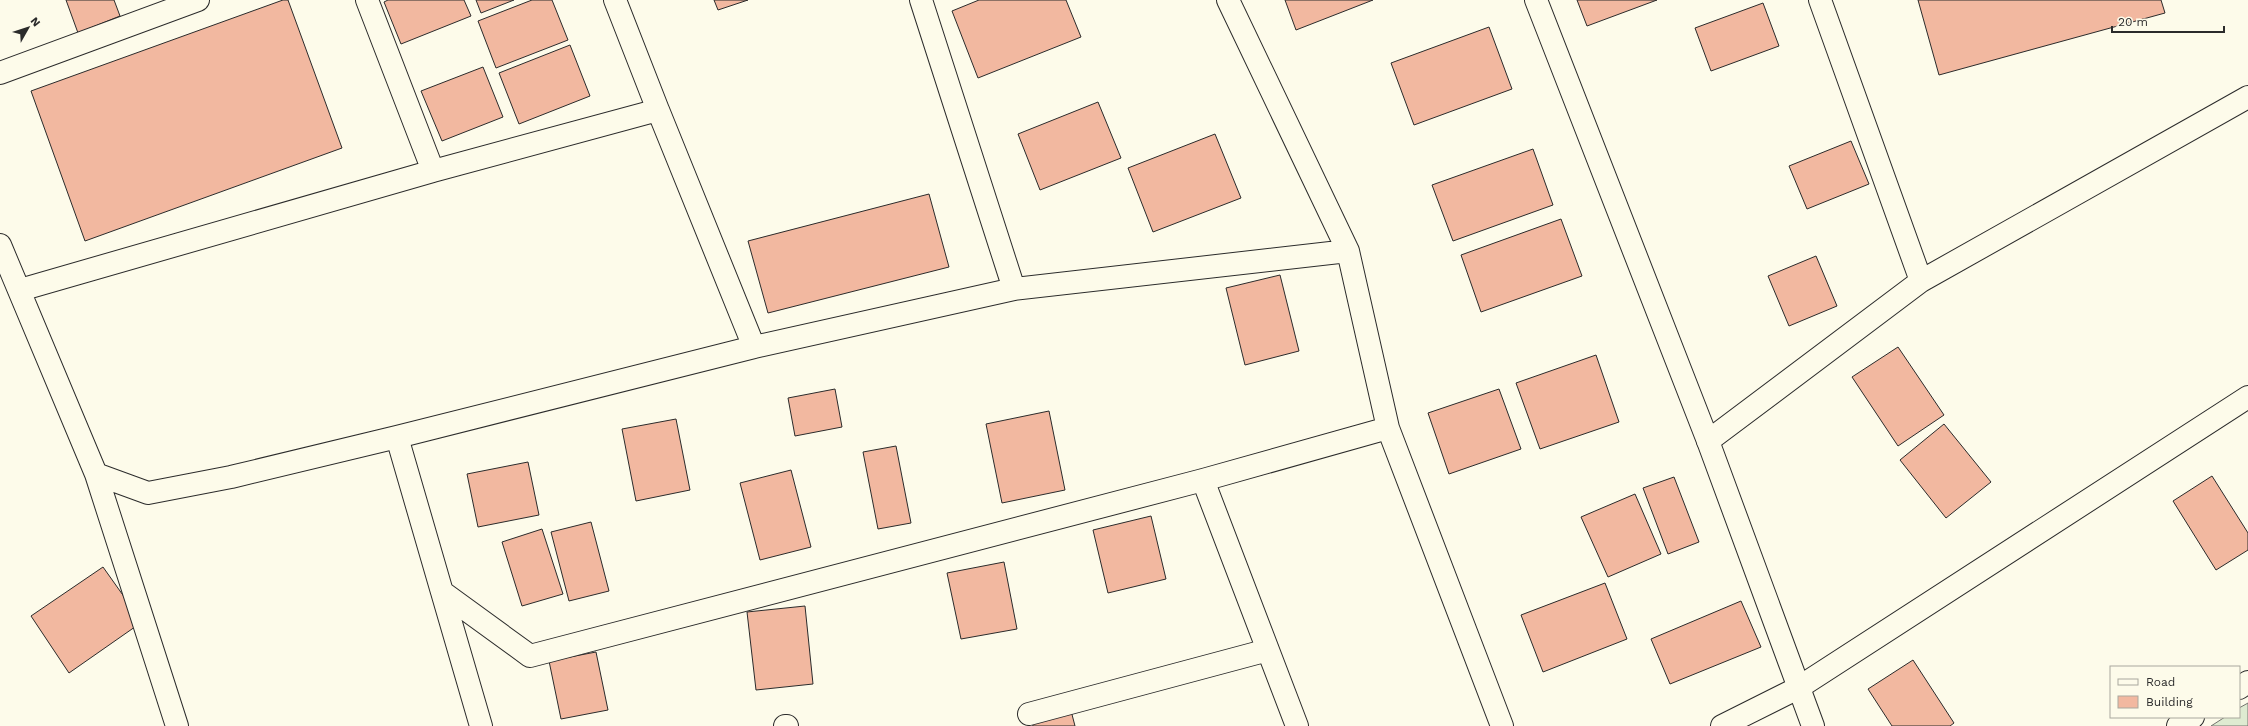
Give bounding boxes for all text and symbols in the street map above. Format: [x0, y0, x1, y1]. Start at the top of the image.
north arrow [8, 8, 48, 48]
scale bar [2112, 8, 2224, 34]
text: N [28, 15, 43, 29]
text: 20 m [2118, 15, 2148, 29]
legend [2110, 666, 2240, 718]
text: Road [2146, 675, 2175, 689]
text: Building [2146, 695, 2193, 709]

